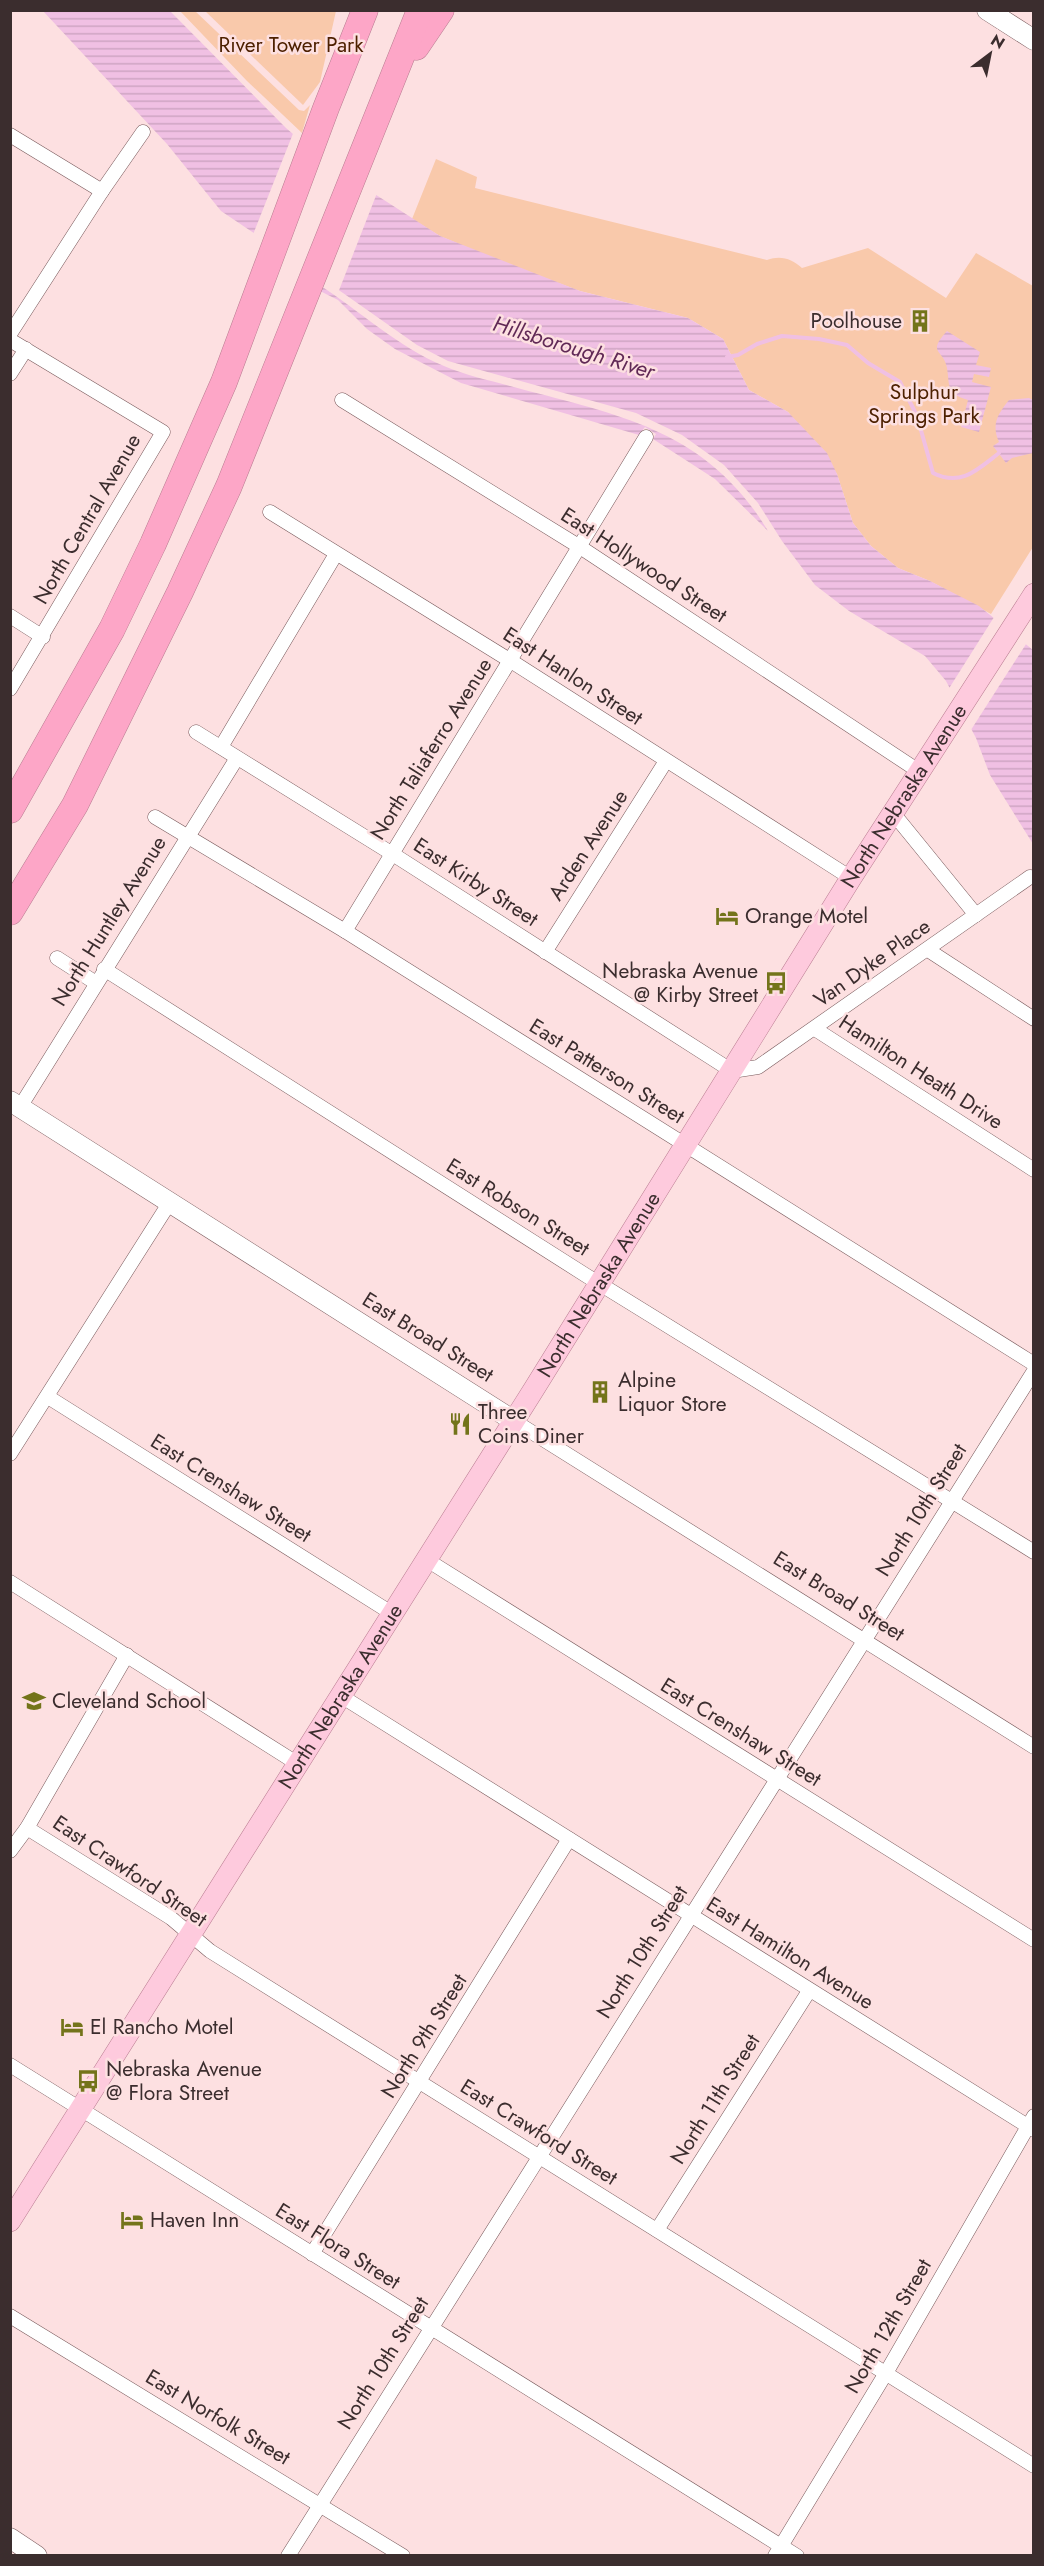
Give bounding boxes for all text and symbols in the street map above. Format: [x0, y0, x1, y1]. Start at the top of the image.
north arrow [960, 24, 1020, 84]
text: N [986, 29, 1009, 55]
park label: River Tower Park [219, 30, 364, 60]
place label: Poolhouse [811, 306, 902, 336]
water label: Hillsborough River [489, 307, 660, 387]
building icon: Poolhouse [907, 308, 933, 334]
park label: Sulphur Springs Park [868, 377, 980, 431]
street label: North Central Avenue [26, 428, 148, 610]
street label: East Hollywood Street [555, 500, 733, 630]
street label: East Hanlon Street [497, 619, 649, 733]
street label: North Taliaferro Avenue [363, 652, 499, 846]
street label: North Nebraska Avenue [833, 698, 974, 894]
street label: Arden Avenue [541, 784, 635, 906]
street label: North Huntley Avenue [44, 830, 174, 1012]
street label: East Kirby Street [408, 830, 544, 934]
place label: Orange Motel [745, 901, 868, 931]
hotel icon: Orange Motel [714, 903, 740, 929]
street label: Van Dyke Place [808, 912, 937, 1014]
place label: Nebraska Avenue @ Kirby Street [602, 956, 758, 1010]
bus stop icon: Nebraska Avenue @ Kirby Street [763, 970, 789, 996]
street label: Hamilton Heath Drive [833, 1008, 1009, 1137]
street label: East Patterson Street [524, 1011, 690, 1131]
street label: East Robson Street [441, 1151, 595, 1263]
street label: North Nebraska Avenue [530, 1186, 668, 1383]
street label: East Broad Street [356, 1285, 500, 1389]
place label: Alpine Liquor Store [618, 1365, 727, 1419]
building icon: Alpine Liquor Store [587, 1379, 613, 1405]
place label: Three Coins Diner [478, 1397, 585, 1451]
restaurant icon: Three Coins Diner [447, 1411, 473, 1437]
street label: East Crenshaw Street [145, 1426, 317, 1550]
street label: North 10th Street [868, 1438, 974, 1582]
street label: East Broad Street [767, 1544, 911, 1648]
street label: North Nebraska Avenue [271, 1598, 410, 1795]
street label: East Crenshaw Street [655, 1670, 827, 1794]
place label: Cleveland School [52, 1686, 206, 1716]
school or university icon: Cleveland School [21, 1688, 47, 1714]
street label: East Crawford Street [47, 1808, 213, 1934]
street label: North 10th Street [589, 1880, 695, 2024]
street label: East Hamilton Avenue [700, 1889, 880, 2017]
street label: North 9th Street [374, 1968, 474, 2104]
place label: El Rancho Motel [90, 2012, 234, 2042]
hotel icon: El Rancho Motel [59, 2014, 85, 2040]
street label: North 11th Street [663, 2028, 767, 2170]
place label: Nebraska Avenue @ Flora Street [106, 2054, 262, 2108]
bus stop icon: Nebraska Avenue @ Flora Street [75, 2068, 101, 2094]
street label: East Crawford Street [455, 2071, 623, 2193]
street label: East Flora Street [270, 2196, 406, 2296]
place label: Haven Inn [150, 2205, 239, 2235]
hotel icon: Haven Inn [119, 2207, 145, 2233]
street label: North 12th Street [837, 2253, 939, 2399]
street label: North 10th Street [330, 2291, 436, 2435]
street label: East Norfolk Street [140, 2362, 296, 2472]

